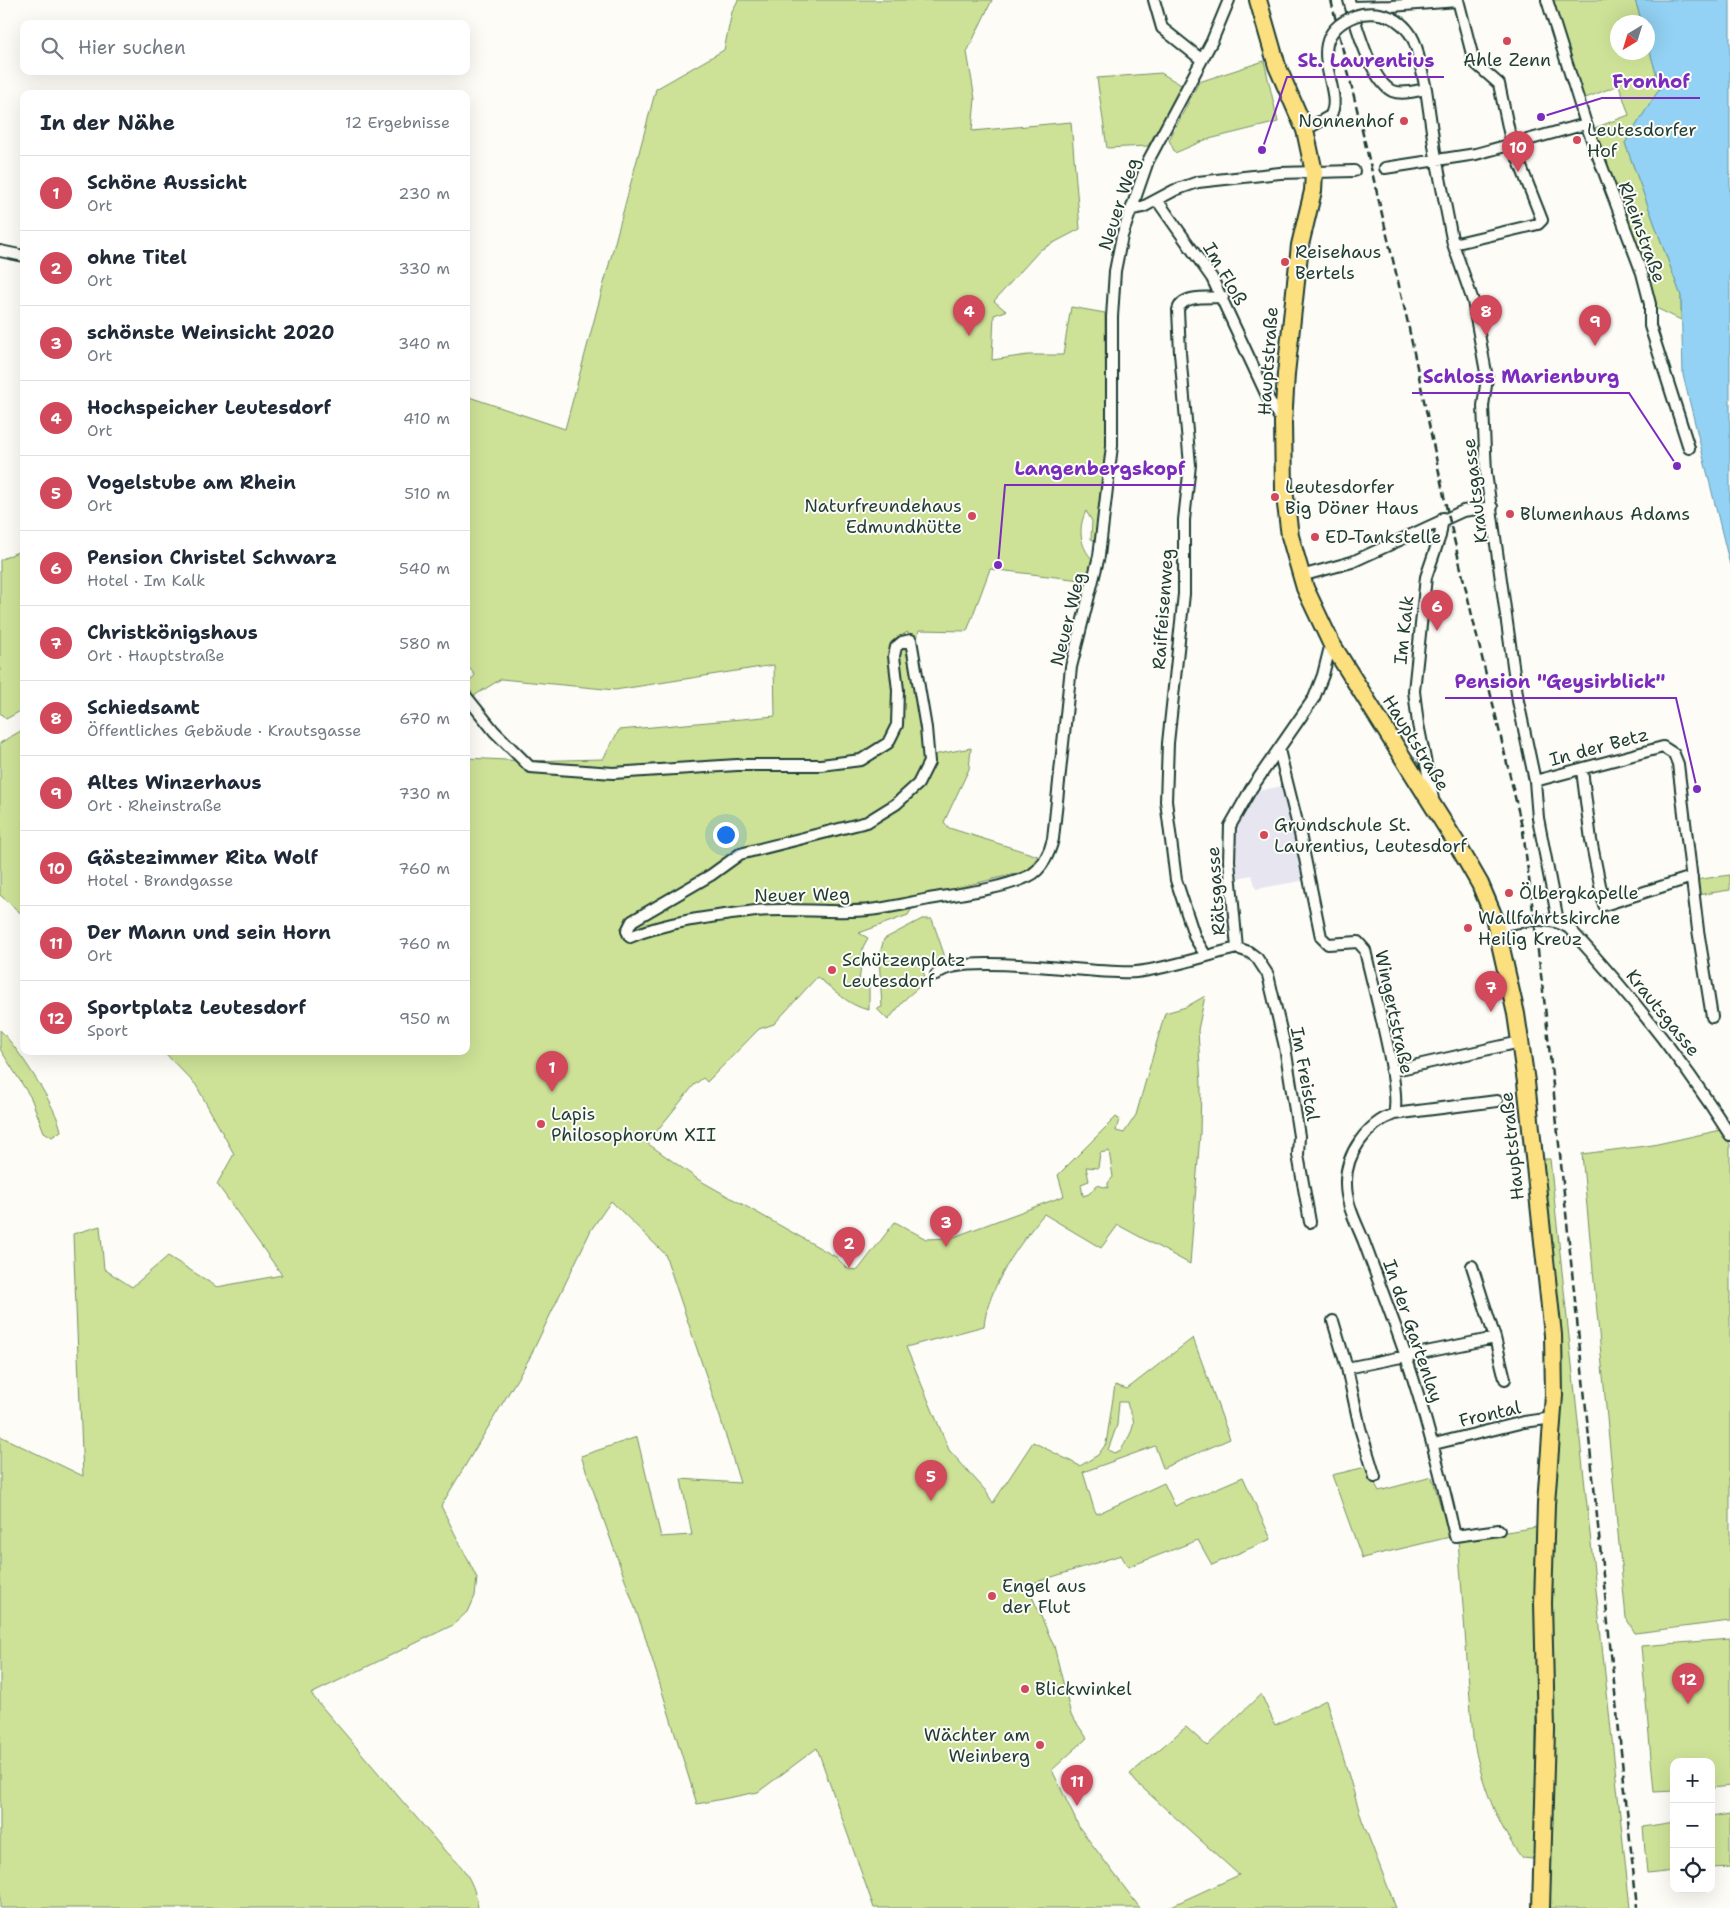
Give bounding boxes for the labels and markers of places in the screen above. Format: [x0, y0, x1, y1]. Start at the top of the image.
marker: Ahle Zenn [1501, 35, 1513, 47]
callout: St. Laurentius [1287, 43, 1444, 77]
place label: Ahle Zenn [1463, 48, 1551, 72]
callout: Fronhof [1602, 64, 1700, 98]
place label: Nonnenhof [1298, 109, 1394, 133]
marker: Nonnenhof [1398, 115, 1410, 127]
place label: Leutesdorfer Hof [1587, 118, 1697, 163]
pin: 10 [1502, 131, 1534, 172]
marker: Leutesdorfer Hof [1571, 134, 1583, 146]
place label: Reisehaus Bertels [1295, 240, 1381, 285]
marker: Reisehaus Bertels [1279, 256, 1291, 268]
pin: 4 [953, 295, 985, 336]
pin: 8 [1470, 295, 1502, 336]
pin: 9 [1579, 305, 1611, 346]
callout: Schloss Marienburg [1412, 359, 1629, 393]
callout: Langenbergskopf [1005, 451, 1195, 485]
place label: Leutesdorfer Big Döner Haus [1285, 475, 1419, 520]
marker: Leutesdorfer Big Döner Haus [1269, 491, 1281, 503]
place label: Naturfreundehaus Edmundhütte [804, 494, 962, 539]
place label: Blumenhaus Adams [1520, 502, 1690, 526]
marker: Blumenhaus Adams [1504, 508, 1516, 520]
marker: Naturfreundehaus Edmundhütte [966, 510, 978, 522]
place label: ED-Tankstelle [1325, 525, 1441, 549]
marker: ED-Tankstelle [1309, 531, 1321, 543]
pin: 6 [1421, 590, 1453, 631]
callout: Pension "Geysirblick" [1445, 664, 1676, 698]
place label: Grundschule St. Laurentius, Leutesdorf [1274, 813, 1468, 858]
marker: Grundschule St. Laurentius, Leutesdorf [1258, 829, 1270, 841]
place label: Ölbergkapelle [1519, 881, 1639, 905]
marker: Ölbergkapelle [1503, 887, 1515, 899]
place label: Wallfahrtskirche Heilig Kreuz [1478, 906, 1621, 951]
marker: Wallfahrtskirche Heilig Kreuz [1462, 922, 1474, 934]
place label: Schützenplatz Leutesdorf [842, 948, 966, 993]
marker: Schützenplatz Leutesdorf [826, 964, 838, 976]
pin: 7 [1475, 971, 1507, 1012]
pin: 1 [536, 1051, 568, 1092]
place label: Lapis Philosophorum XII [551, 1102, 716, 1147]
marker: Lapis Philosophorum XII [535, 1118, 547, 1130]
pin: 3 [930, 1206, 962, 1247]
pin: 2 [833, 1227, 865, 1268]
pin: 5 [915, 1460, 947, 1501]
place label: Engel aus der Flut [1002, 1574, 1086, 1619]
marker: Engel aus der Flut [986, 1590, 998, 1602]
pin: 12 [1672, 1663, 1704, 1704]
place label: Blickwinkel [1035, 1677, 1132, 1701]
marker: Blickwinkel [1019, 1683, 1031, 1695]
place label: Wächter am Weinberg [924, 1723, 1030, 1768]
marker: Wächter am Weinberg [1034, 1739, 1046, 1751]
pin: 11 [1061, 1765, 1093, 1806]

